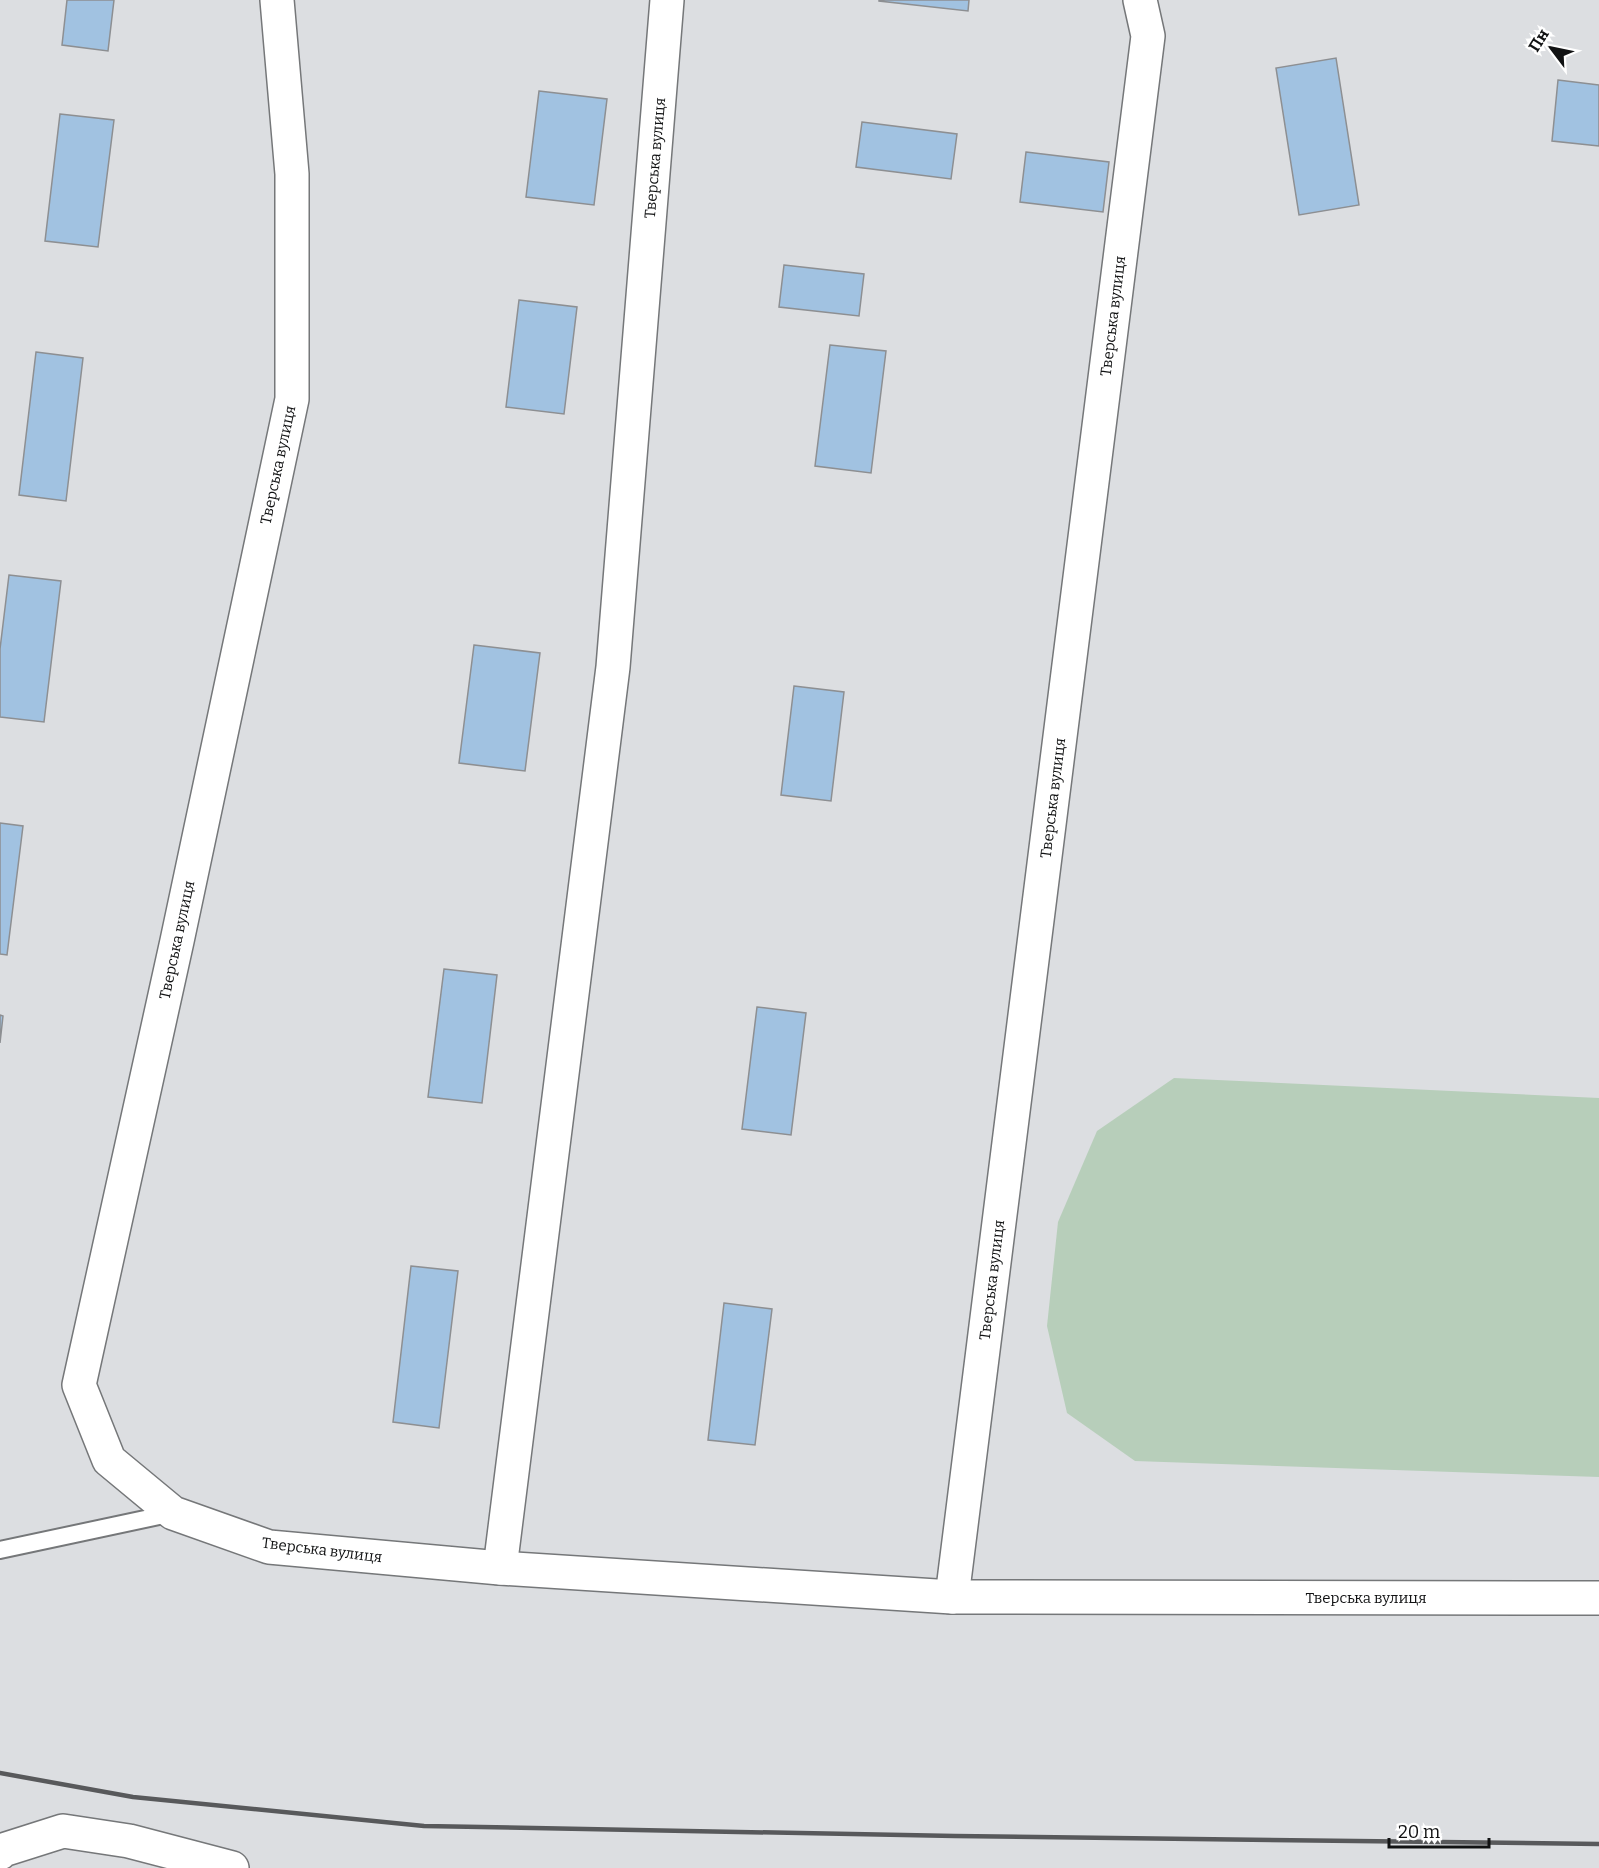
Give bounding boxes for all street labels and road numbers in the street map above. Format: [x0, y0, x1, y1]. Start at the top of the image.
street label: Тверська вулиця [641, 97, 669, 219]
street label: Тверська вулиця [1097, 255, 1129, 377]
street label: Тверська вулиця [257, 404, 299, 526]
street label: Тверська вулиця [1037, 737, 1069, 859]
street label: Тверська вулиця [156, 879, 198, 1001]
street label: Тверська вулиця [976, 1219, 1008, 1341]
street label: Тверська вулиця [261, 1534, 383, 1566]
street label: Тверська вулиця [1305, 1589, 1427, 1607]

